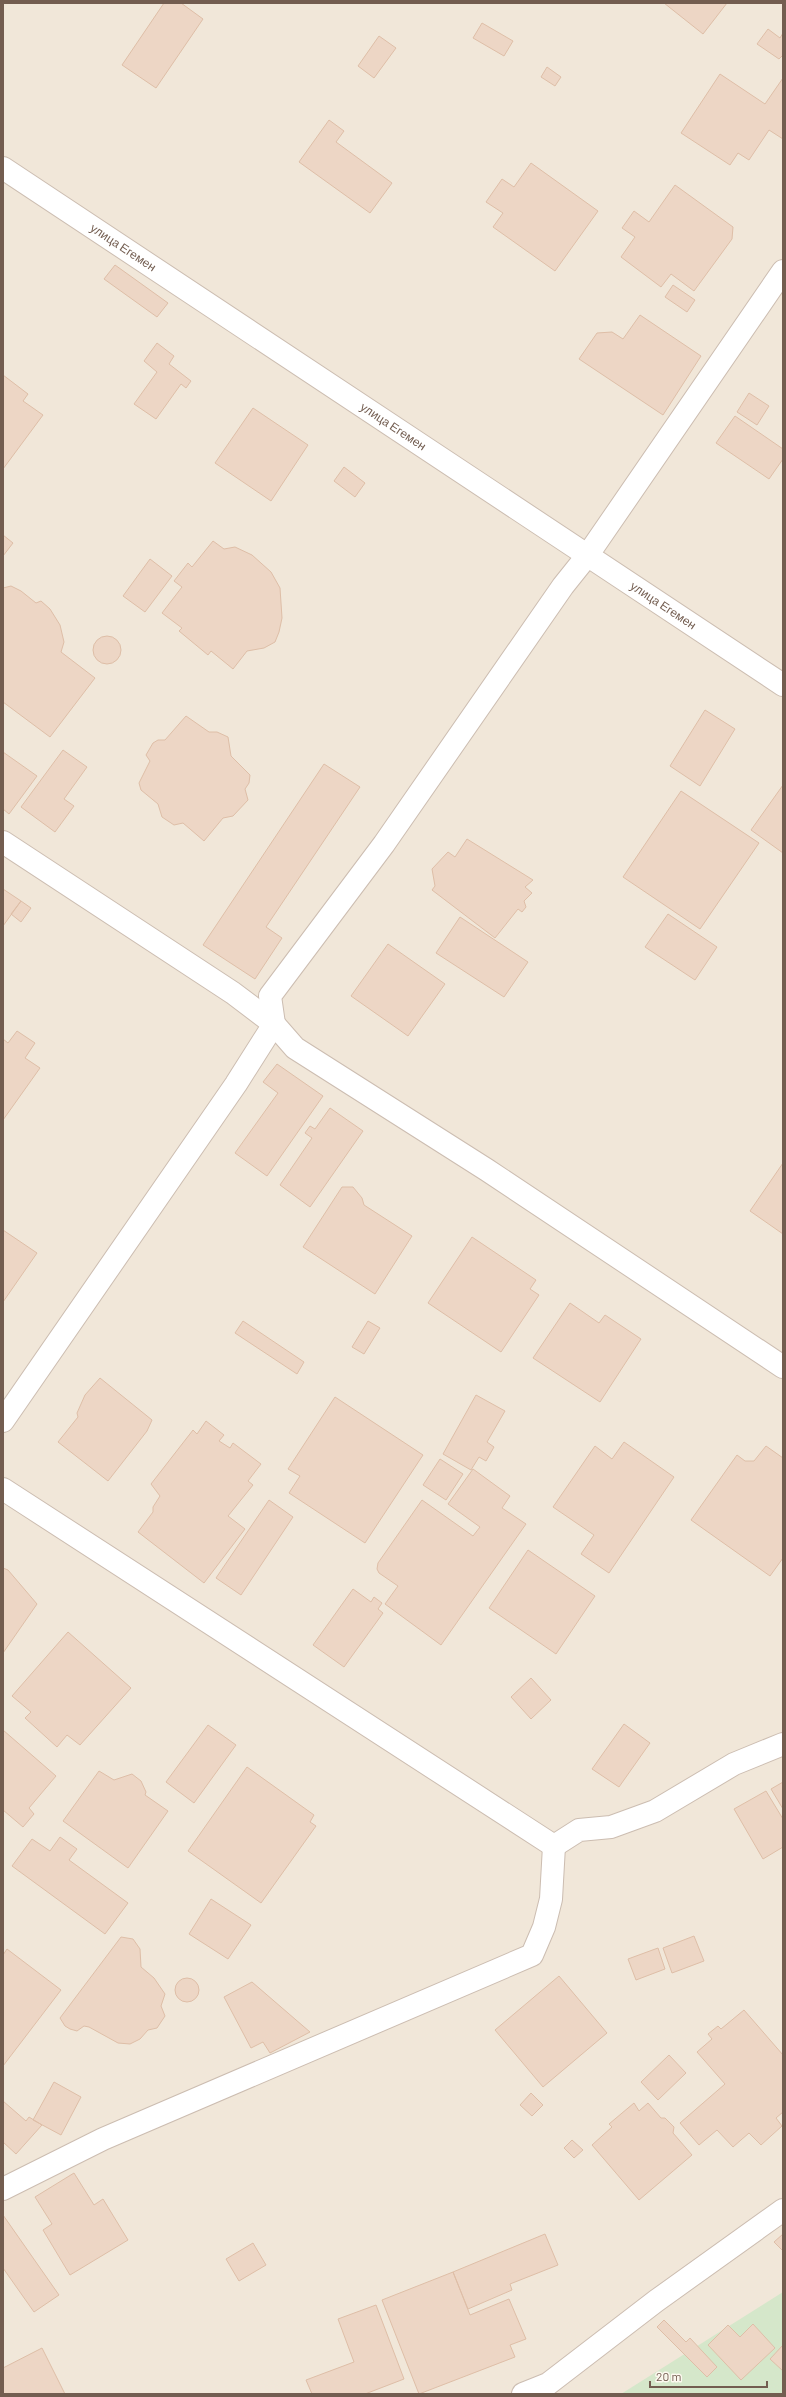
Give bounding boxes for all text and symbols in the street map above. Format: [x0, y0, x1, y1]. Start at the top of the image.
street label: улица Егемен [88, 220, 159, 274]
street label: улица Егемен [358, 399, 429, 453]
street label: улица Егемен [628, 578, 699, 632]
scale bar [650, 2363, 767, 2389]
text: 20 m [656, 2369, 682, 2383]

